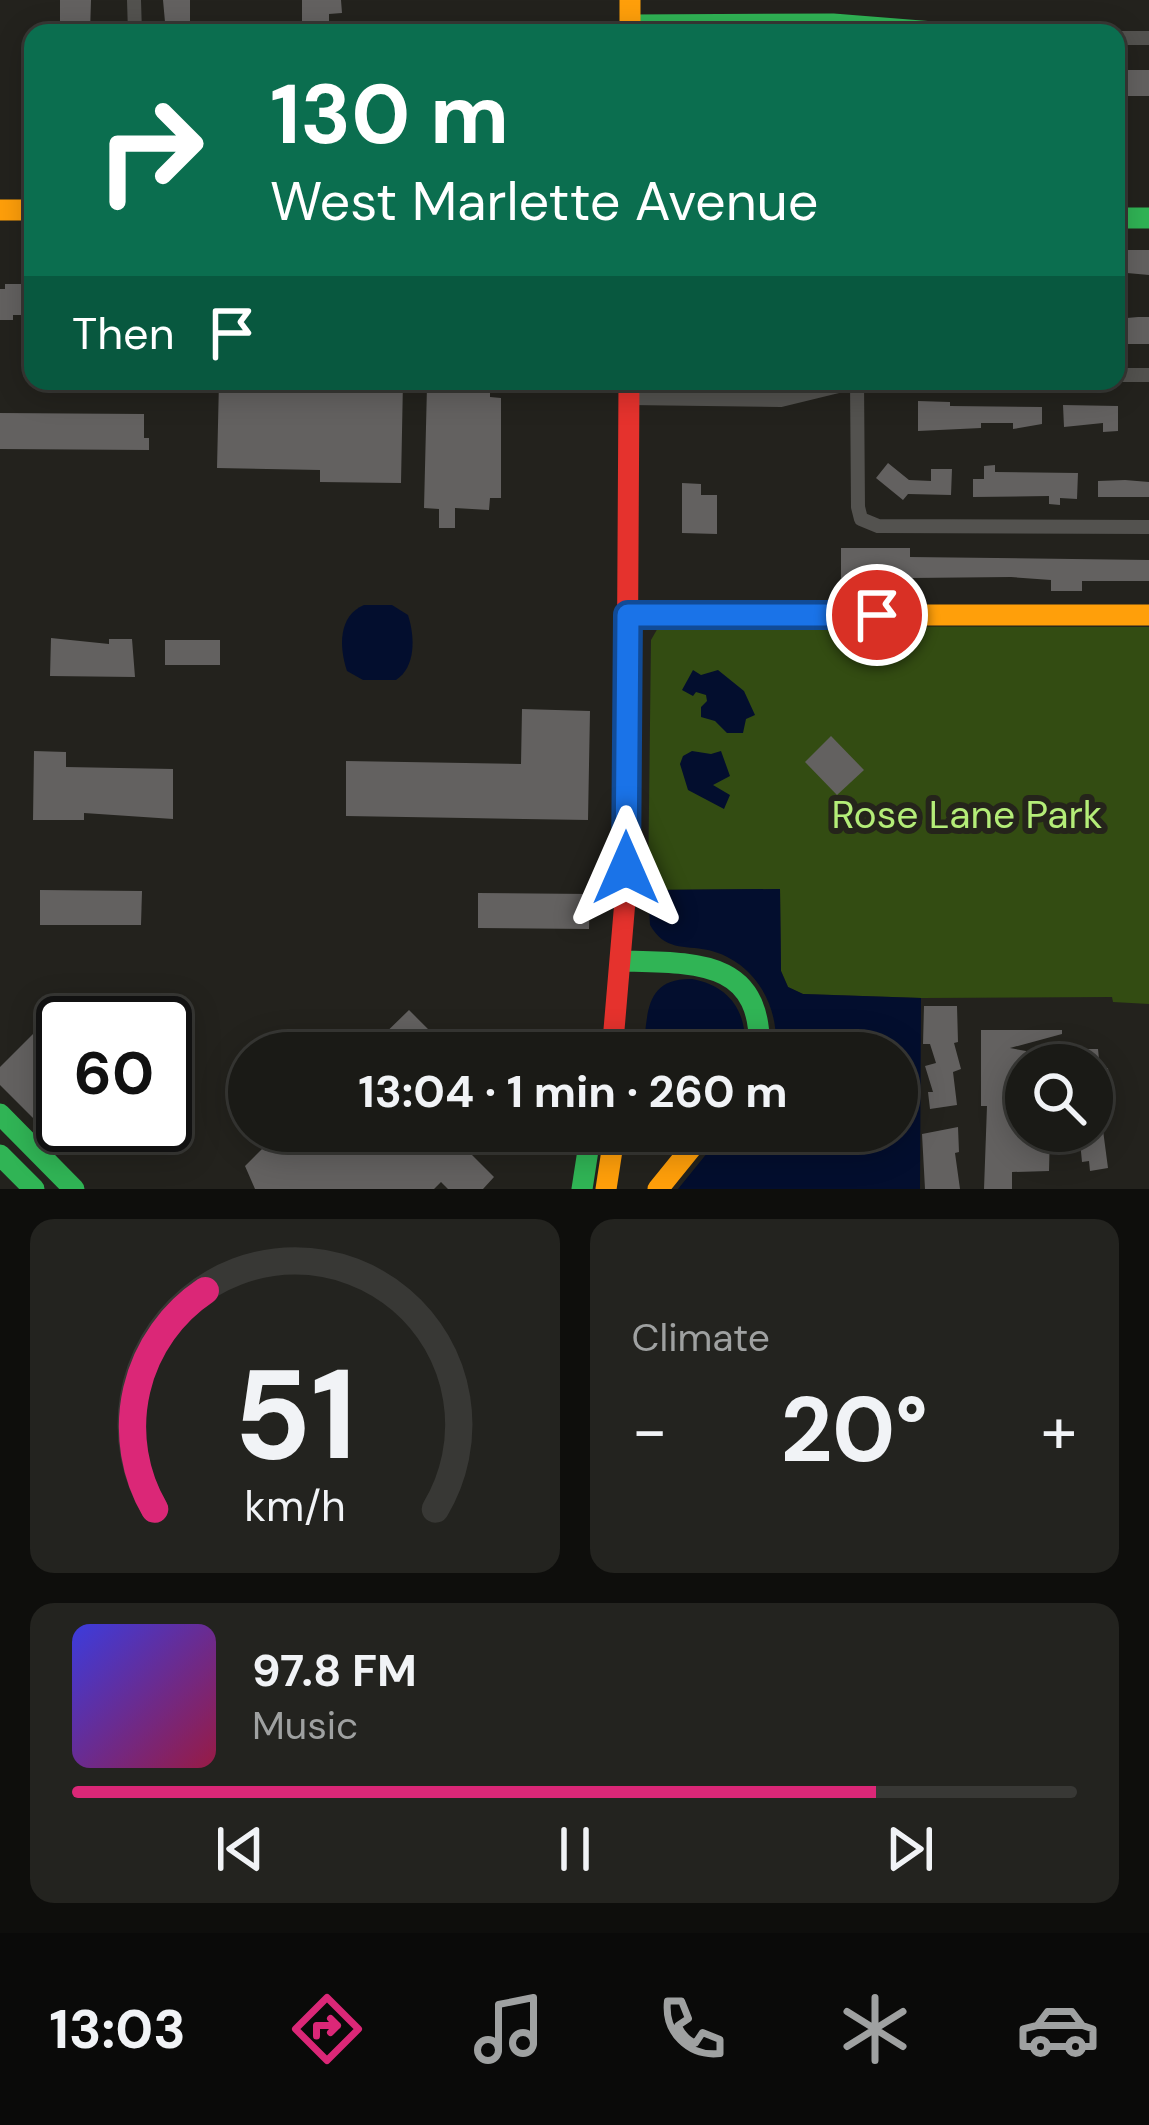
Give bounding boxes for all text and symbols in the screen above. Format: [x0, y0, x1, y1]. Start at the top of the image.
text: 130 m [270, 60, 509, 169]
icon: right [72, 72, 228, 228]
text: West Marlette Avenue [270, 166, 818, 237]
icon: arrive [199, 300, 265, 366]
text: Then [72, 304, 175, 363]
pin [826, 564, 928, 666]
icon: arrive [844, 582, 910, 648]
park label: Rose Lane Park [832, 789, 1102, 840]
position arrow [563, 805, 689, 931]
speed limit sign: 60 [36, 996, 192, 1152]
map controls [1005, 1044, 1113, 1152]
button: search [1005, 1044, 1113, 1152]
text: 13:04 · 1 min · 260 m [358, 1062, 788, 1121]
text: Climate [632, 1312, 770, 1363]
text: 51 [233, 1334, 356, 1497]
text: 20° [780, 1372, 928, 1489]
text: − [632, 1388, 668, 1473]
text: + [1041, 1388, 1077, 1473]
text: km/h [244, 1478, 345, 1534]
text: 97.8 FM [252, 1641, 417, 1700]
text: Music [252, 1700, 358, 1751]
icon: previous [207, 1816, 273, 1882]
icon: pause [542, 1816, 608, 1882]
icon: next [877, 1816, 943, 1882]
icon: directions [285, 1987, 369, 2071]
icon: music [467, 1987, 551, 2071]
icon: phone [650, 1987, 734, 2071]
icon: climate [833, 1987, 917, 2071]
icon: car [1016, 1987, 1100, 2071]
text: 13:03 [49, 1994, 186, 2065]

